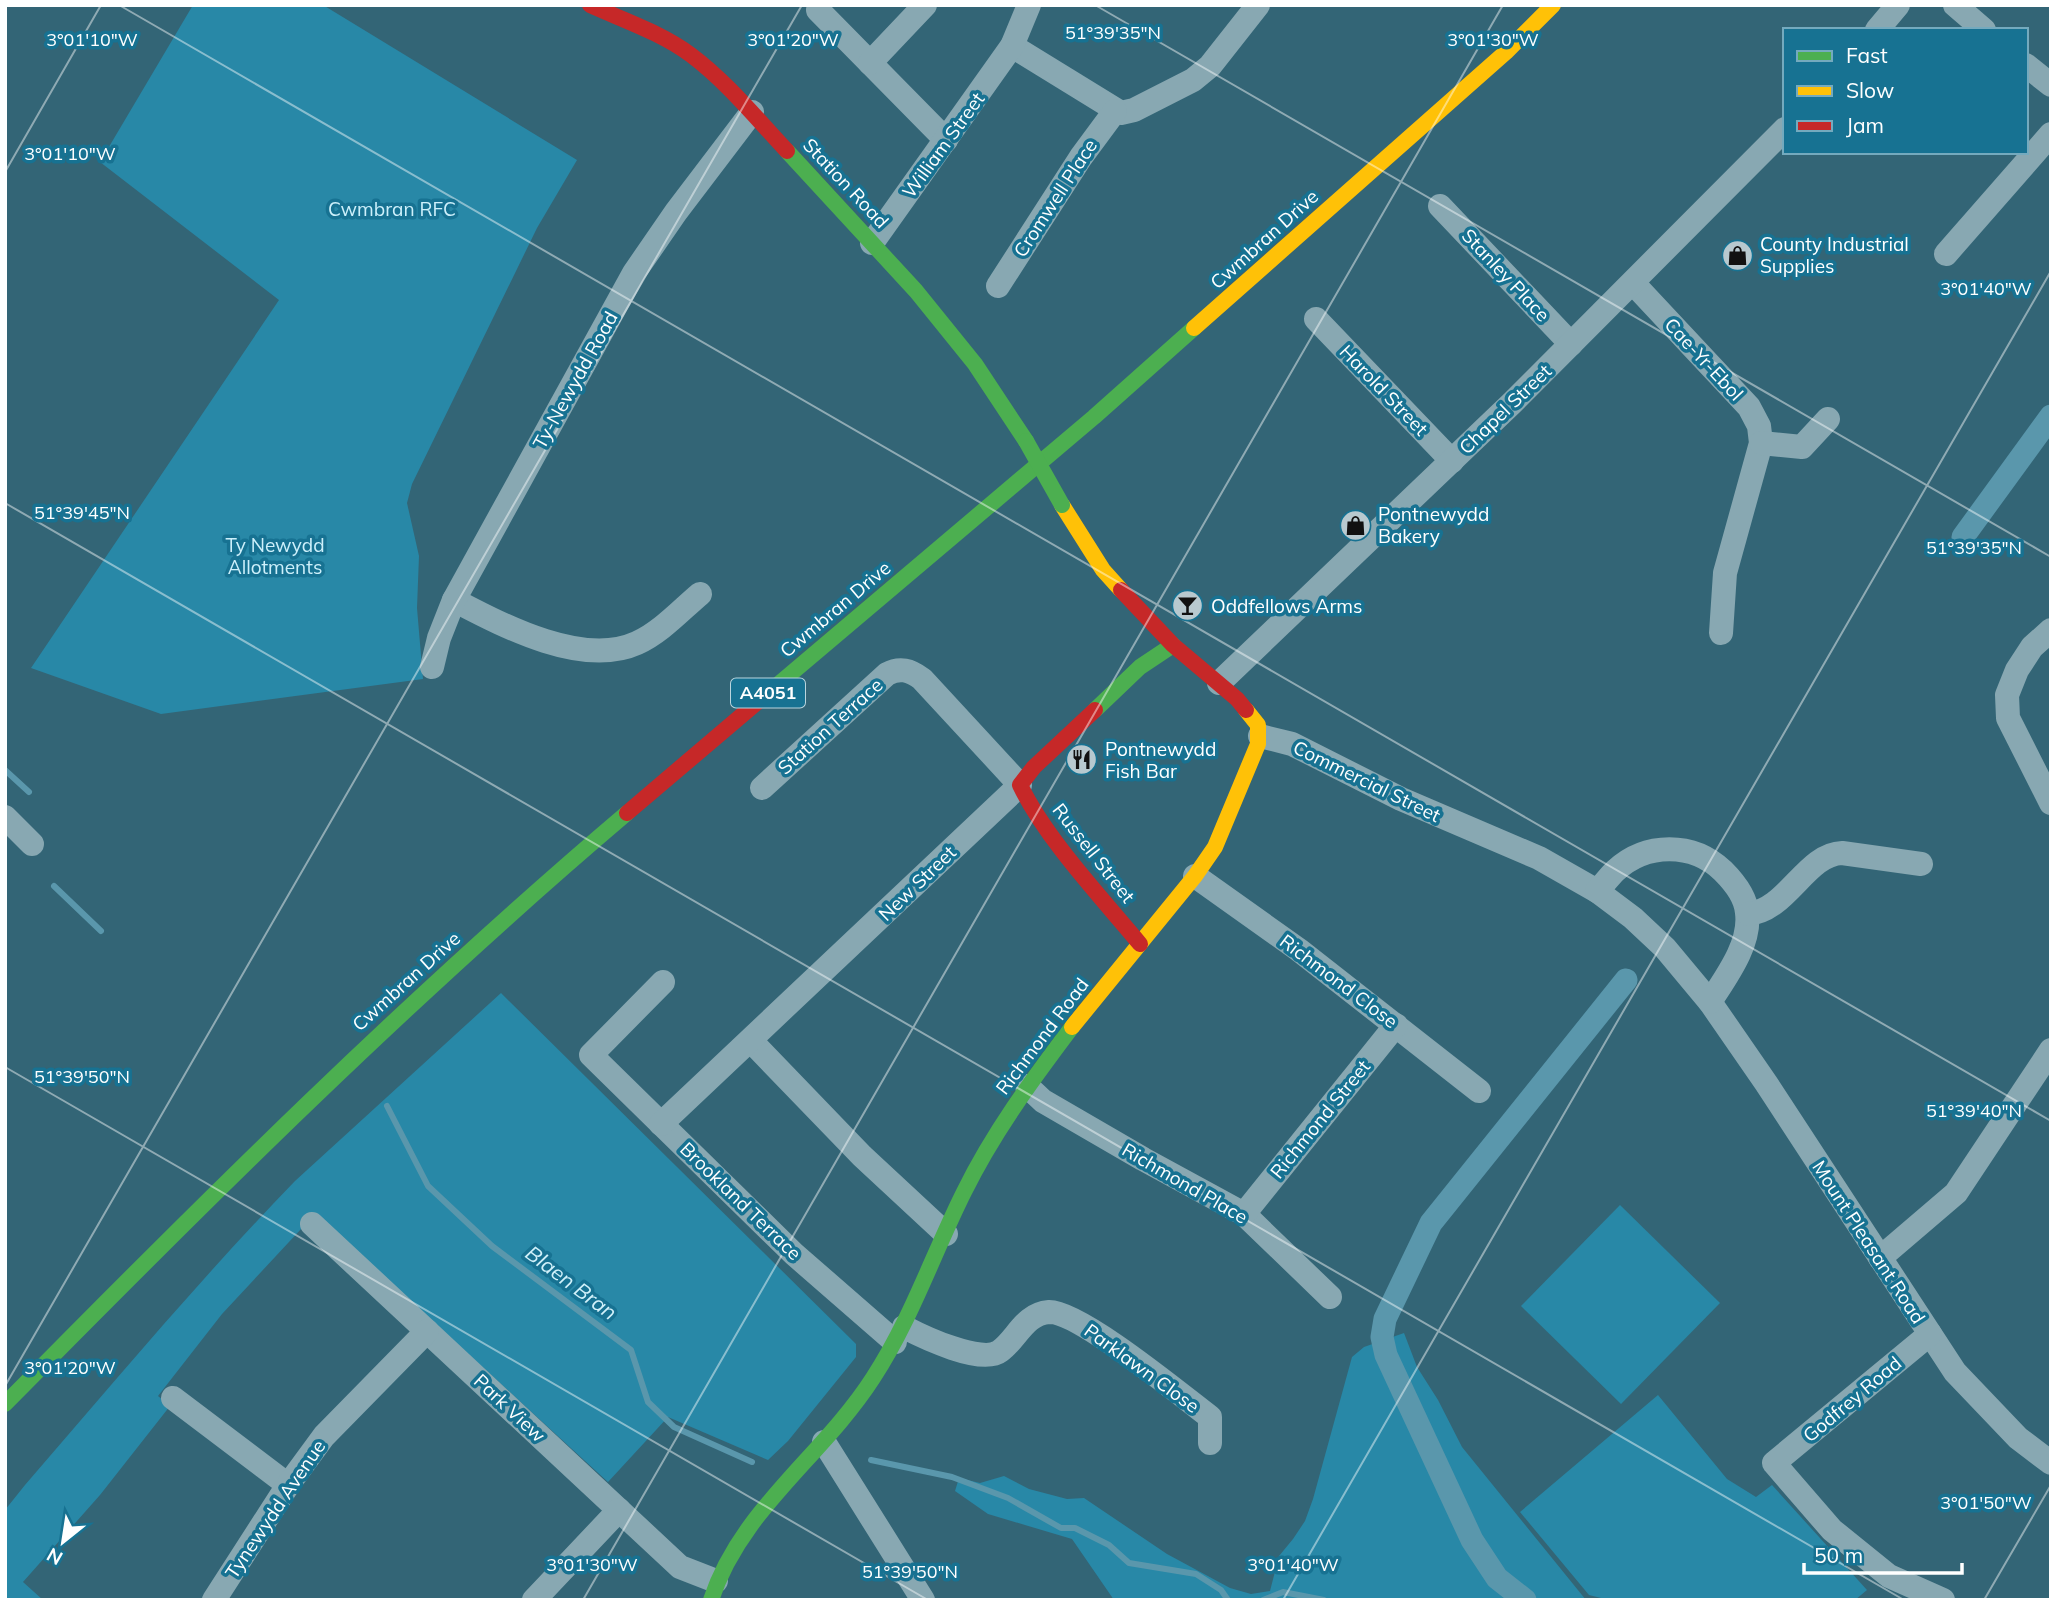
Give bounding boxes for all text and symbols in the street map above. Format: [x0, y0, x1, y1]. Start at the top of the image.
text: 51°39'35"N [1065, 21, 1161, 44]
text: 3°01'10"W [46, 28, 138, 51]
text: 3°01'20"W [747, 28, 839, 51]
text: 3°01'30"W [1447, 28, 1539, 51]
legend [1783, 28, 2028, 154]
text: Fast [1846, 42, 1888, 68]
text: Slow [1846, 77, 1894, 103]
street label: William Street [897, 87, 990, 203]
text: Jam [1846, 112, 1884, 138]
street label: Station Road [798, 133, 894, 233]
street label: Cromwell Place [1008, 135, 1102, 261]
text: 3°01'10"W [24, 142, 116, 165]
street label: Cwmbran Drive [1205, 184, 1323, 294]
park label: Cwmbran RFC [328, 197, 456, 221]
street label: Stanley Place [1457, 223, 1555, 327]
place label: County Industrial Supplies [1760, 232, 1909, 278]
shop icon: County Industrial Supplies [1720, 238, 1754, 272]
text: 3°01'40"W [1940, 277, 2032, 300]
street label: Ty-Newydd Road [527, 307, 623, 453]
street label: Cae-Yr-Ebol [1660, 313, 1748, 405]
street label: Harold Street [1335, 340, 1434, 441]
street label: Chapel Street [1454, 359, 1556, 459]
text: 51°39'45"N [34, 501, 130, 524]
place label: Pontnewydd Bakery [1378, 502, 1489, 548]
shop icon: Pontnewydd Bakery [1338, 508, 1372, 542]
park label: Ty Newydd Allotments [225, 533, 325, 579]
text: 51°39'35"N [1926, 536, 2022, 559]
street label: Cwmbran Drive [775, 556, 895, 662]
bar icon: Oddfellows Arms [1171, 589, 1205, 623]
place label: Oddfellows Arms [1211, 594, 1362, 618]
street label: Station Terrace [773, 673, 887, 779]
road number: A4051 [731, 678, 805, 708]
street label: Commercial Street [1289, 735, 1445, 827]
place label: Pontnewydd Fish Bar [1105, 737, 1216, 783]
restaurant icon: Pontnewydd Fish Bar [1065, 743, 1099, 777]
street label: Russell Street [1048, 798, 1141, 908]
street label: New Street [873, 840, 961, 926]
street label: Cwmbran Drive [347, 926, 465, 1036]
street label: Richmond Close [1275, 929, 1403, 1033]
street label: Richmond Road [990, 973, 1094, 1099]
street label: Richmond Street [1265, 1055, 1375, 1183]
text: 51°39'50"N [34, 1065, 130, 1088]
text: 51°39'40"N [1926, 1099, 2022, 1122]
street label: Brookland Terrace [675, 1137, 807, 1265]
street label: Richmond Place [1118, 1137, 1252, 1229]
street label: Mount Pleasant Road [1807, 1156, 1931, 1328]
water label: Blaen Bran [521, 1239, 622, 1325]
street label: Parklawn Close [1080, 1318, 1204, 1418]
street label: Godfrey Road [1798, 1351, 1906, 1447]
text: 3°01'20"W [24, 1356, 116, 1379]
street label: Park View [469, 1369, 551, 1447]
street label: Tynewydd Avenue [220, 1435, 330, 1583]
text: 3°01'50"W [1940, 1491, 2032, 1514]
north arrow [28, 1507, 98, 1577]
scale bar [1804, 1532, 1962, 1576]
text: 50 m [1814, 1542, 1863, 1568]
text: N [42, 1543, 67, 1571]
text: 3°01'30"W [546, 1553, 638, 1576]
text: 3°01'40"W [1247, 1553, 1339, 1576]
text: 51°39'50"N [862, 1560, 958, 1583]

